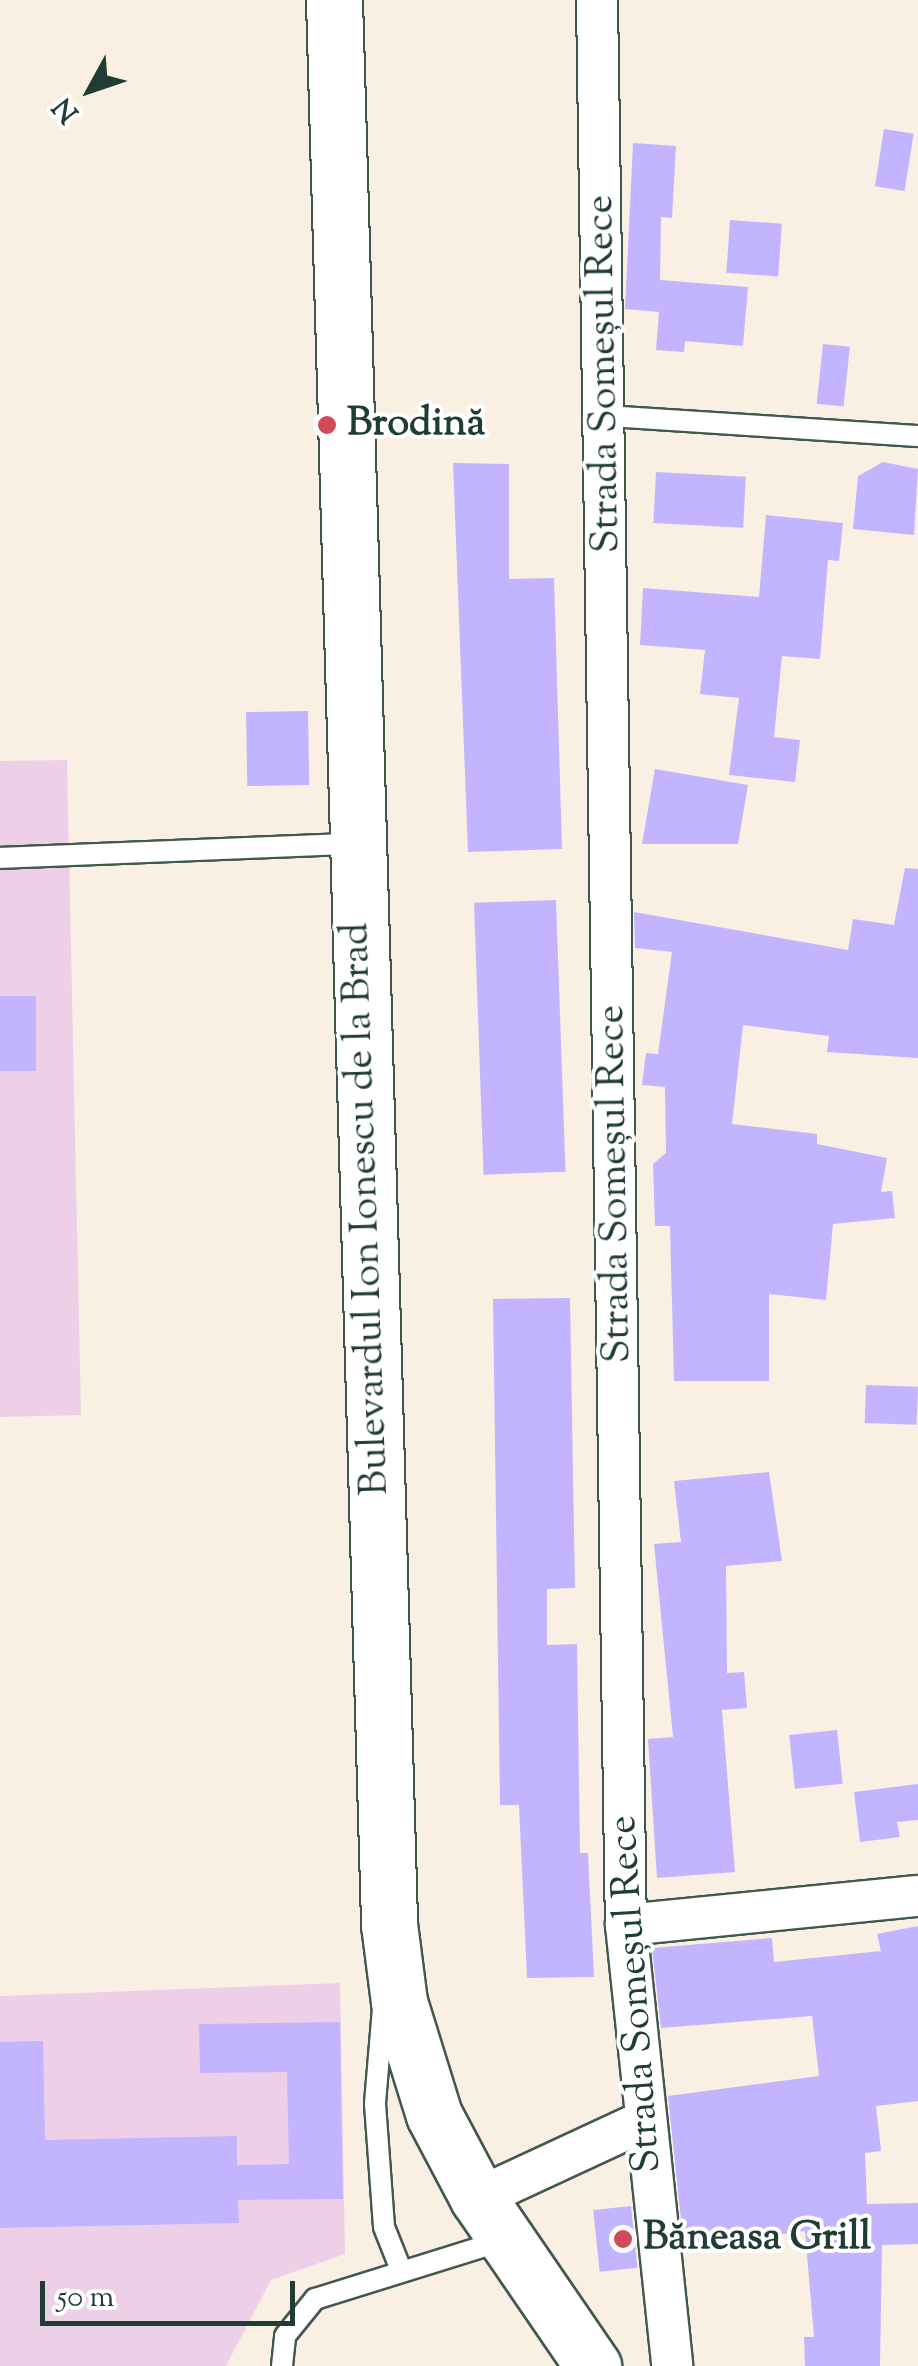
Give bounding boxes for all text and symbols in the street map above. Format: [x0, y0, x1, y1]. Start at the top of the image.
north arrow [40, 40, 140, 140]
text: N [45, 88, 90, 131]
street label: Strada Someșul Rece [578, 194, 632, 554]
place label: Brodină [347, 401, 485, 449]
marker: Brodină [316, 414, 338, 436]
street label: Bulevardul Ion Ionescu de la Brad [333, 922, 401, 1496]
street label: Strada Someșul Rece [589, 1004, 643, 1364]
street label: Strada Someșul Rece [601, 1814, 673, 2174]
place label: Băneasa Grill [643, 2215, 871, 2263]
marker: Băneasa Grill [612, 2228, 634, 2250]
scale bar [45, 2261, 300, 2323]
text: 50 m [57, 2277, 114, 2320]

